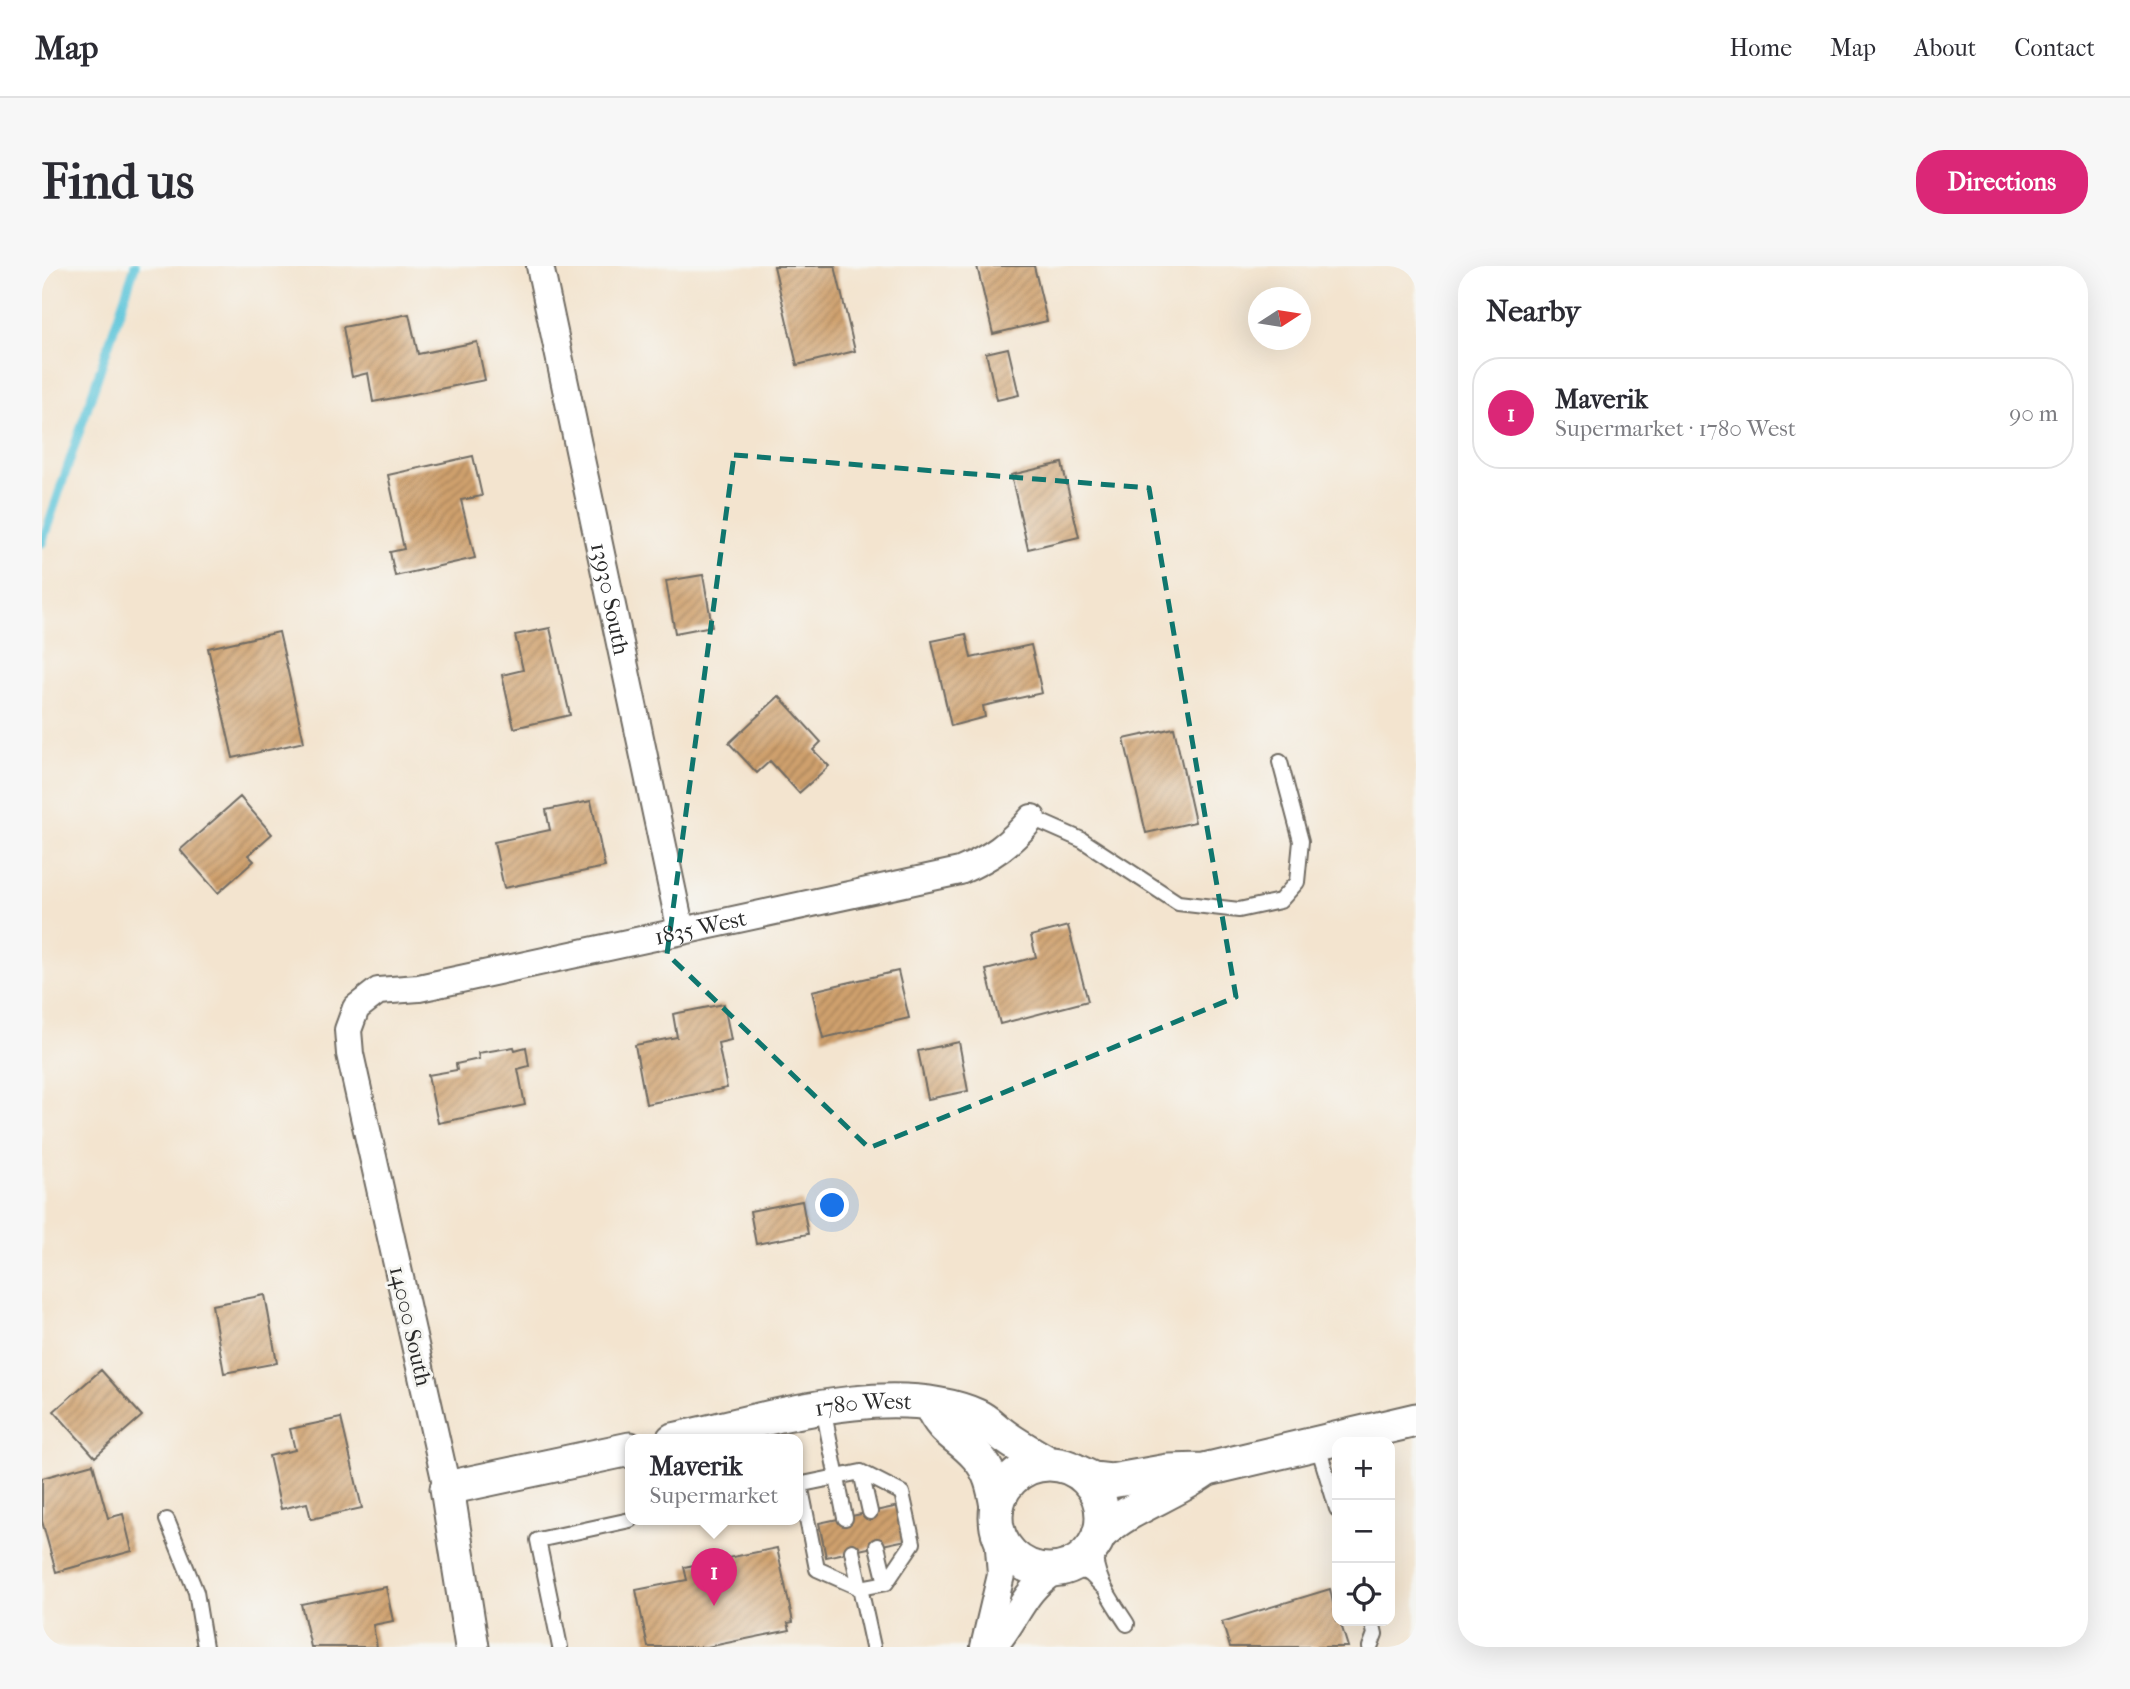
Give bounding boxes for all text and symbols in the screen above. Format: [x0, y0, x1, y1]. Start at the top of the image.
text: Map [35, 29, 98, 68]
text: Home [1730, 34, 1792, 62]
text: Map [1830, 34, 1876, 62]
text: About [1914, 34, 1976, 62]
text: Contact [2014, 34, 2095, 62]
button: Directions [1916, 150, 2088, 214]
text: Find us [42, 153, 194, 211]
north arrow [1248, 287, 1311, 350]
text: Nearby [1486, 294, 1581, 329]
text: Maverik [1555, 384, 1648, 415]
text: 1 [1507, 400, 1515, 427]
text: 90 m [2009, 400, 2058, 427]
text: Supermarket · 1780 West [1555, 415, 1796, 442]
street label: 13930 South [585, 540, 635, 657]
street label: 1835 West [652, 905, 749, 951]
your location [815, 1188, 849, 1222]
street label: 14000 South [384, 1264, 437, 1389]
street label: 1780 West [813, 1388, 913, 1422]
popup [625, 1434, 803, 1525]
map controls [1332, 1437, 1395, 1626]
button: + [1332, 1437, 1395, 1500]
text: Maverik [650, 1451, 742, 1482]
text: Supermarket [650, 1482, 778, 1509]
button: − [1332, 1500, 1395, 1563]
pin: 1 [691, 1548, 737, 1606]
button: locate [1332, 1563, 1395, 1626]

